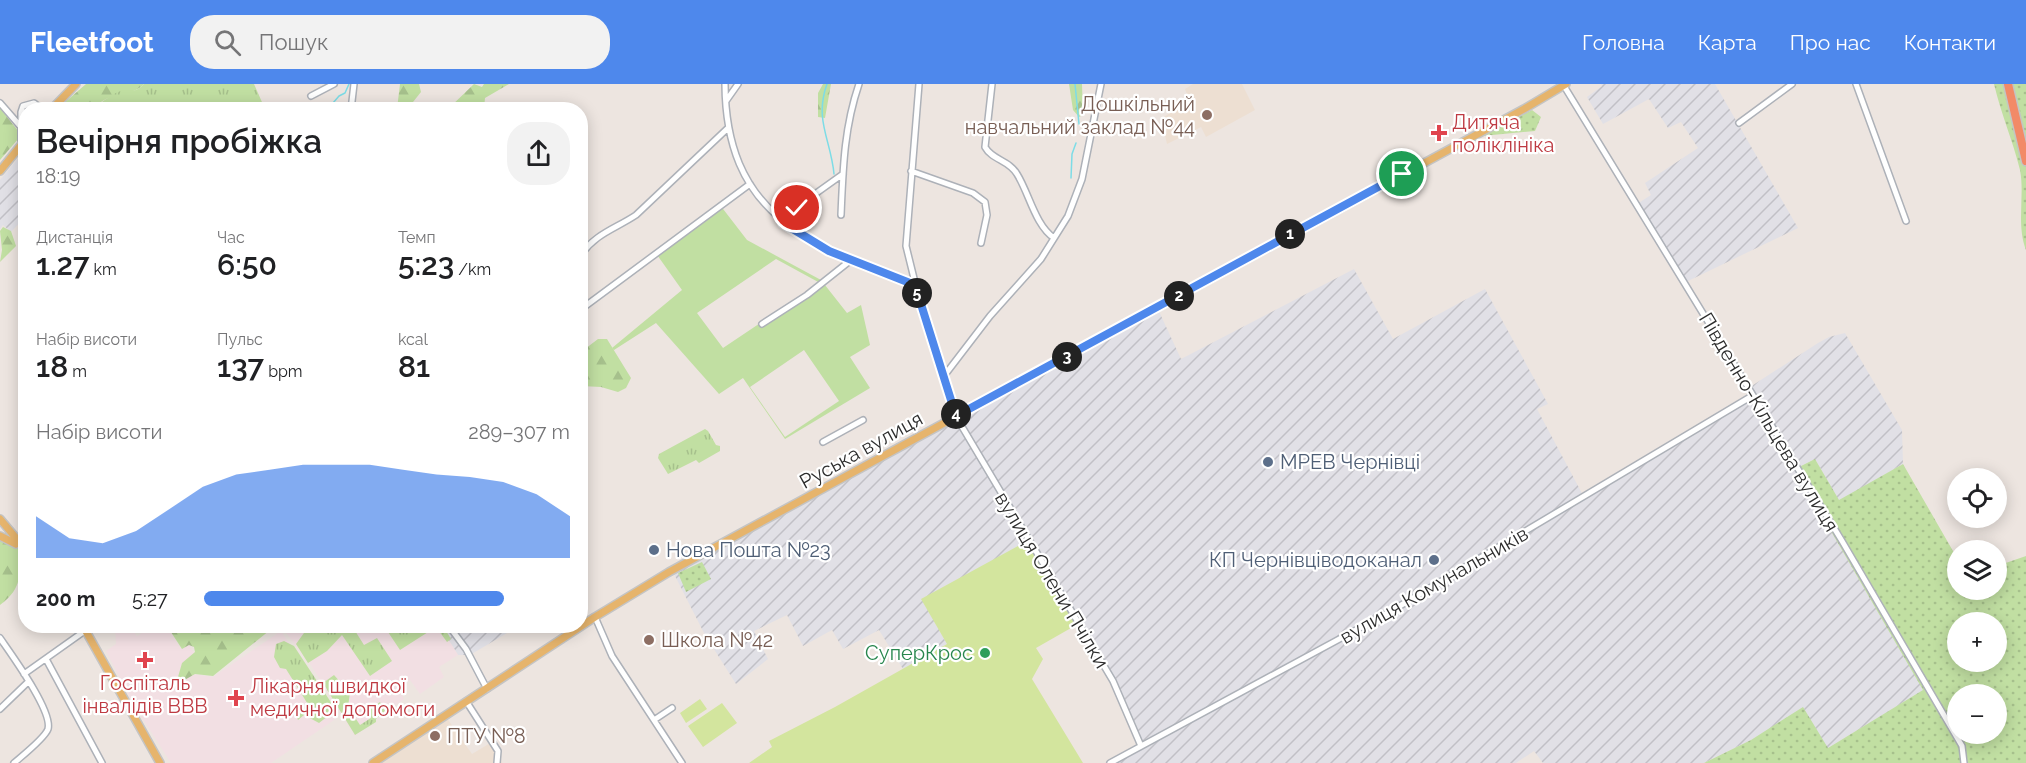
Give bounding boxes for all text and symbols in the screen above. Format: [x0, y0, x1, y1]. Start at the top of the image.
search box [190, 15, 610, 69]
text: Fleetfoot [30, 26, 154, 59]
icon: search [211, 26, 244, 59]
text: Пошук [259, 29, 328, 55]
text: Головна [1582, 30, 1665, 55]
text: Карта [1698, 30, 1757, 55]
text: Про нас [1790, 30, 1871, 55]
text: Контакти [1904, 30, 1996, 55]
place label: Дошкільний навчальний заклад №44 [965, 92, 1195, 139]
marker: Дошкільний навчальний заклад №44 [1200, 108, 1214, 122]
place label: Дитяча поліклініка [1452, 110, 1554, 157]
text: Вечірня пробіжка [36, 122, 322, 161]
button: share [507, 122, 570, 185]
marker: Дитяча поліклініка [1430, 124, 1448, 142]
pin [1376, 148, 1427, 199]
icon: arrive [1385, 157, 1418, 190]
text: 18:19 [36, 164, 80, 188]
pin [771, 182, 822, 233]
icon: check [780, 191, 813, 224]
pin: 1 [1275, 219, 1305, 249]
text: 1 [1286, 224, 1294, 243]
text: Дистанція [36, 228, 113, 247]
text: Час [217, 228, 245, 247]
text: Темп [398, 228, 436, 247]
text: 1.27 [36, 247, 89, 282]
text: 6:50 [217, 247, 277, 282]
text: 5:23 [398, 247, 454, 282]
text: km [89, 260, 117, 279]
text: /km [454, 260, 491, 279]
pin: 5 [902, 278, 932, 308]
pin: 2 [1164, 281, 1194, 311]
text: 5 [913, 283, 921, 302]
text: 2 [1174, 286, 1184, 305]
street label: Південно-Кільцева вулиця [1694, 308, 1844, 536]
text: Набір висоти [36, 330, 137, 349]
text: Пульс [217, 330, 263, 349]
text: kcal [398, 330, 428, 349]
pin: 3 [1052, 342, 1082, 372]
text: 3 [1063, 347, 1071, 366]
text: 18 [36, 349, 68, 384]
text: 137 [217, 349, 264, 384]
text: 81 [398, 349, 430, 384]
text: m [68, 362, 87, 381]
text: bpm [264, 362, 303, 381]
pin: 4 [941, 399, 971, 429]
text: 4 [951, 404, 961, 423]
street label: Руська вулиця [795, 406, 927, 494]
text: Набір висоти [36, 420, 162, 444]
text: 289–307 m [468, 420, 570, 444]
place label: МРЕВ Чернівці [1280, 450, 1420, 474]
marker: МРЕВ Чернівці [1261, 455, 1275, 469]
map controls [1947, 468, 2007, 744]
button: locate [1947, 468, 2007, 528]
street label: вулиця Олени Пчілки [990, 488, 1114, 672]
street label: вулиця Комунальників [1336, 521, 1532, 649]
place label: Нова Пошта №23 [666, 538, 831, 562]
button: layers [1947, 540, 2007, 600]
marker: Нова Пошта №23 [647, 543, 661, 557]
place label: КП Чернівціводоканал [1209, 548, 1422, 572]
marker: КП Чернівціводоканал [1427, 553, 1441, 567]
text: 200 m [36, 587, 95, 611]
text: 5:27 [132, 587, 168, 611]
button: + [1947, 612, 2007, 672]
place label: Школа №42 [661, 628, 773, 652]
marker: Школа №42 [642, 633, 656, 647]
place label: СуперКрос [865, 641, 973, 665]
marker: СуперКрос [978, 646, 992, 660]
marker: Госпіталь інвалідів ВВВ [136, 651, 154, 669]
place label: Госпіталь інвалідів ВВВ [82, 671, 208, 718]
place label: Лікарня швидкої медичної допомоги [250, 674, 435, 721]
button: − [1947, 684, 2007, 744]
marker: Лікарня швидкої медичної допомоги [227, 689, 245, 707]
place label: ПТУ №8 [447, 724, 526, 748]
marker: ПТУ №8 [428, 729, 442, 743]

